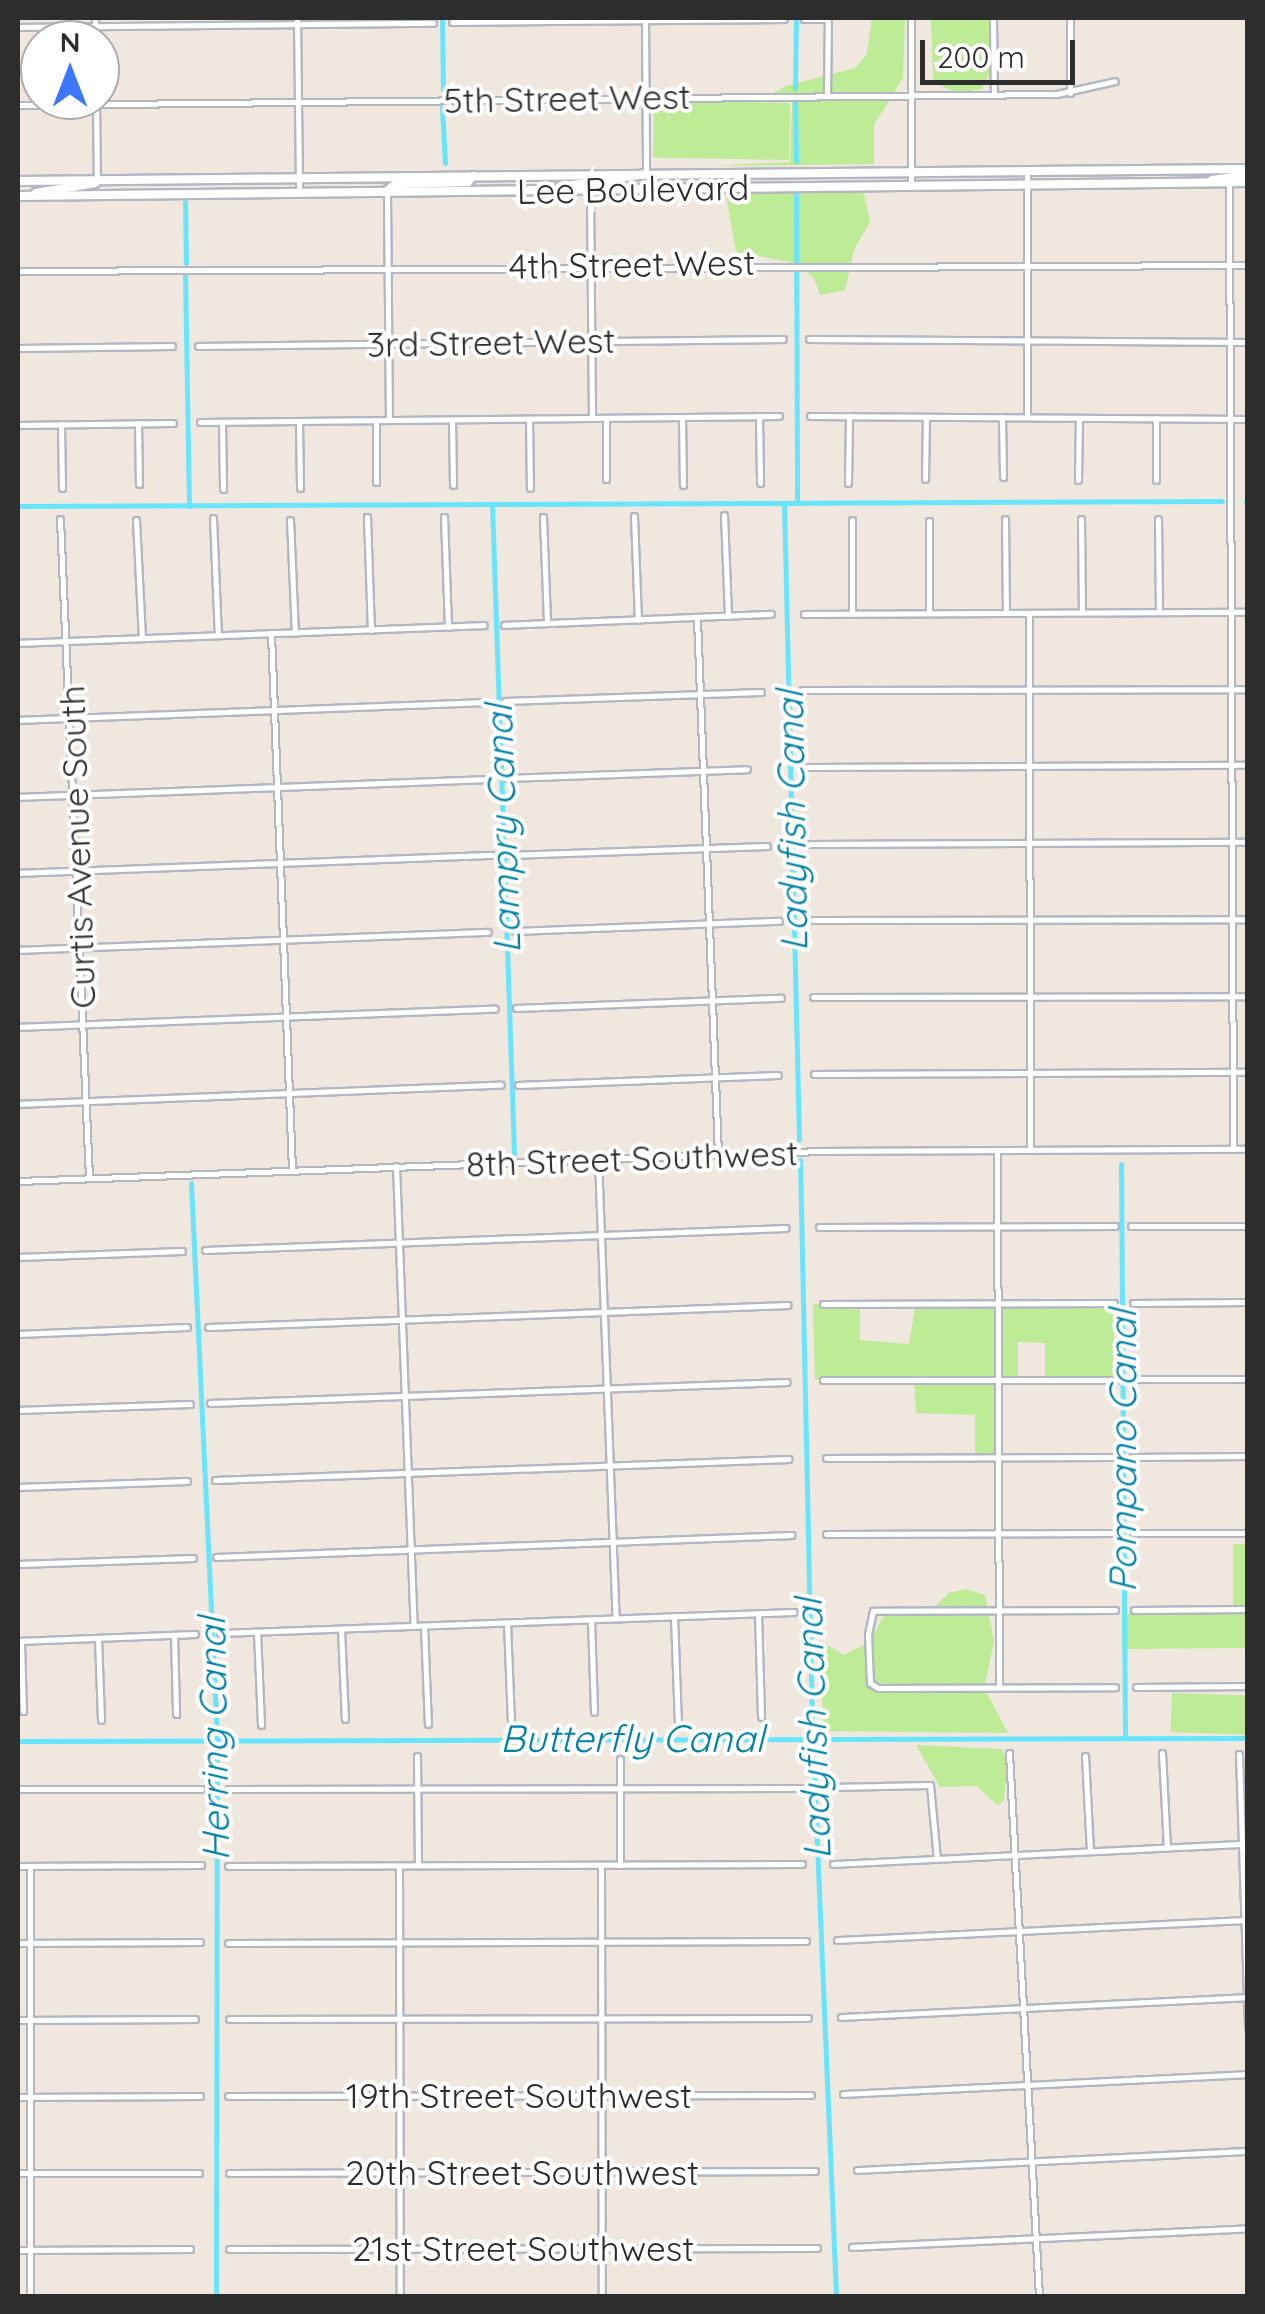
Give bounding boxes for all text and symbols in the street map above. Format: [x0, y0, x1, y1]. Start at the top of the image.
north arrow [20, 20, 120, 120]
scale bar [925, 20, 1080, 82]
text: N [60, 24, 80, 59]
text: 200 m [937, 38, 1025, 76]
street label: 5th Street West [443, 75, 691, 121]
street label: Lee Boulevard [516, 166, 750, 212]
street label: 4th Street West [509, 241, 755, 287]
street label: 3rd Street West [366, 319, 616, 365]
street label: Curtis Avenue South [50, 685, 104, 1009]
water label: Ladyfish Canal [767, 690, 817, 952]
water label: Lampry Canal [476, 704, 530, 954]
street label: 8th Street Southwest [465, 1131, 799, 1185]
water label: Pompano Canal [1100, 1310, 1146, 1592]
water label: Ladyfish Canal [786, 1598, 840, 1860]
water label: Herring Canal [189, 1617, 239, 1861]
water label: Butterfly Canal [500, 1716, 764, 1762]
street label: 19th Street Southwest [346, 2074, 692, 2116]
street label: 20th Street Southwest [345, 2151, 699, 2193]
street label: 21st Street Southwest [352, 2227, 694, 2269]

